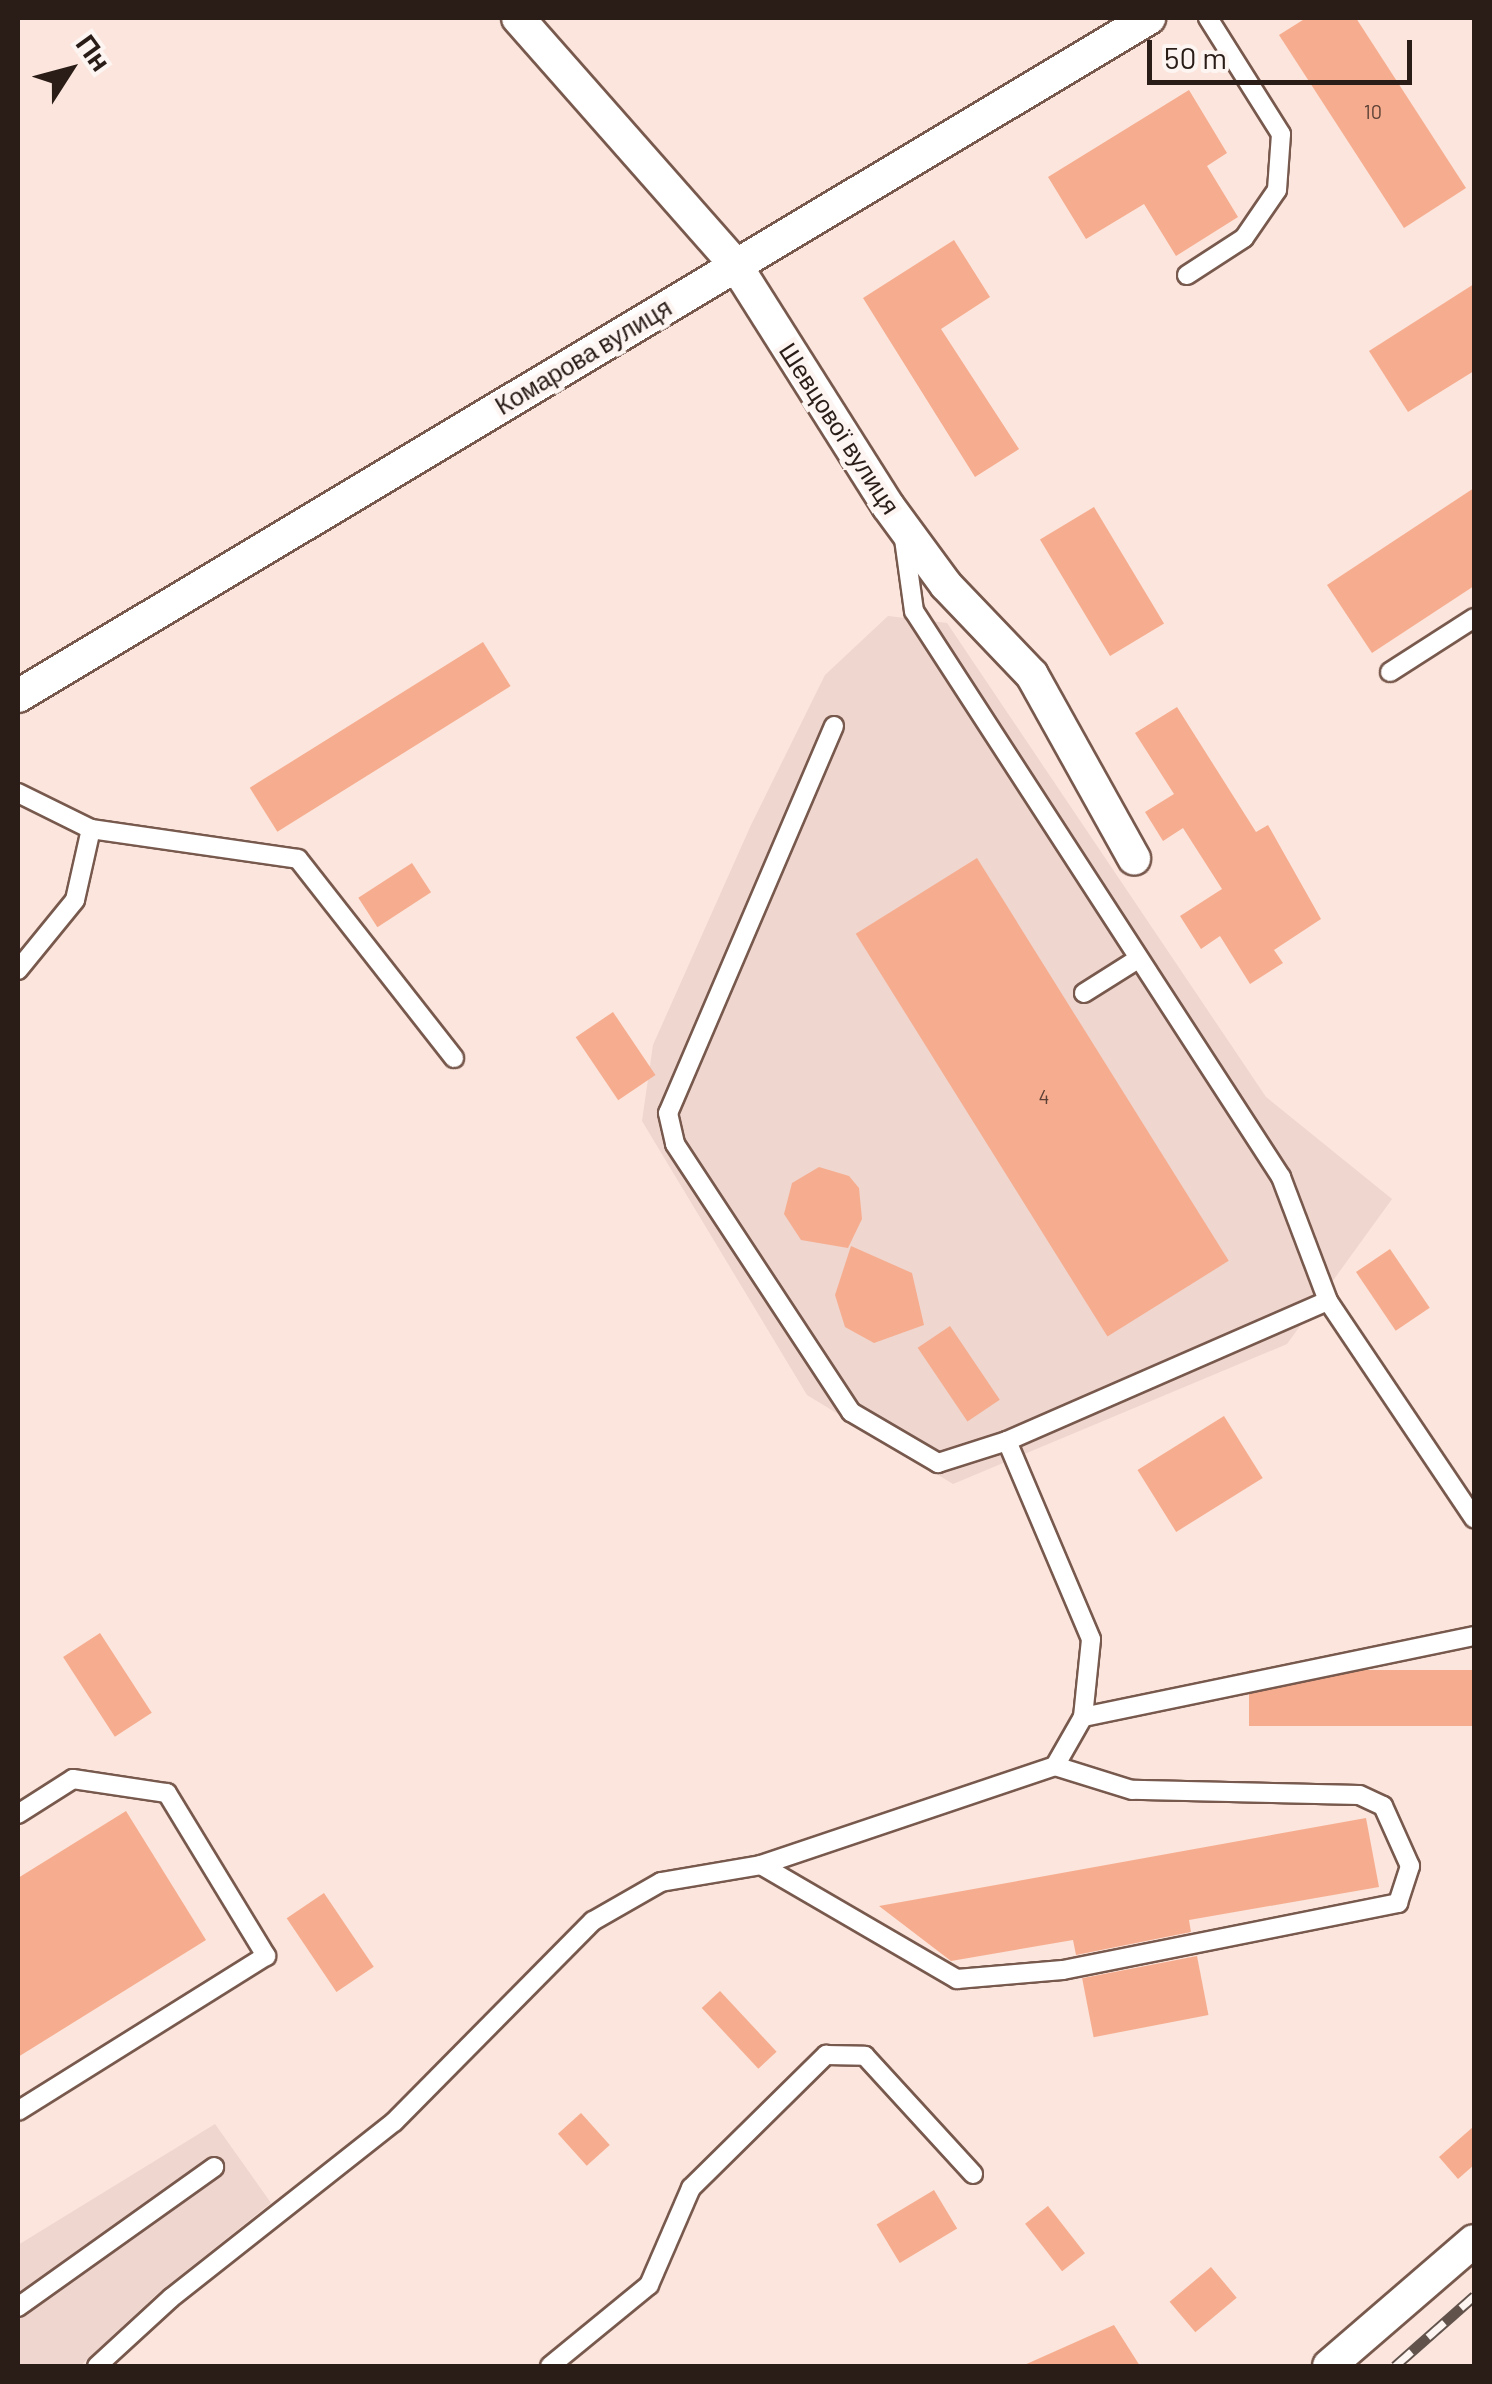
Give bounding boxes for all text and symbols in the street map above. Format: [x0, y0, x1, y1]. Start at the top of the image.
north arrow [20, 20, 120, 120]
scale bar [1152, 20, 1417, 82]
text: Пн [70, 27, 119, 77]
text: 50 m [1164, 39, 1227, 75]
house number: 10 [1364, 99, 1382, 123]
street label: Комарова вулиця [489, 292, 677, 420]
street label: Шевцової вулиця [774, 337, 906, 519]
house number: 4 [1038, 1084, 1050, 1108]

